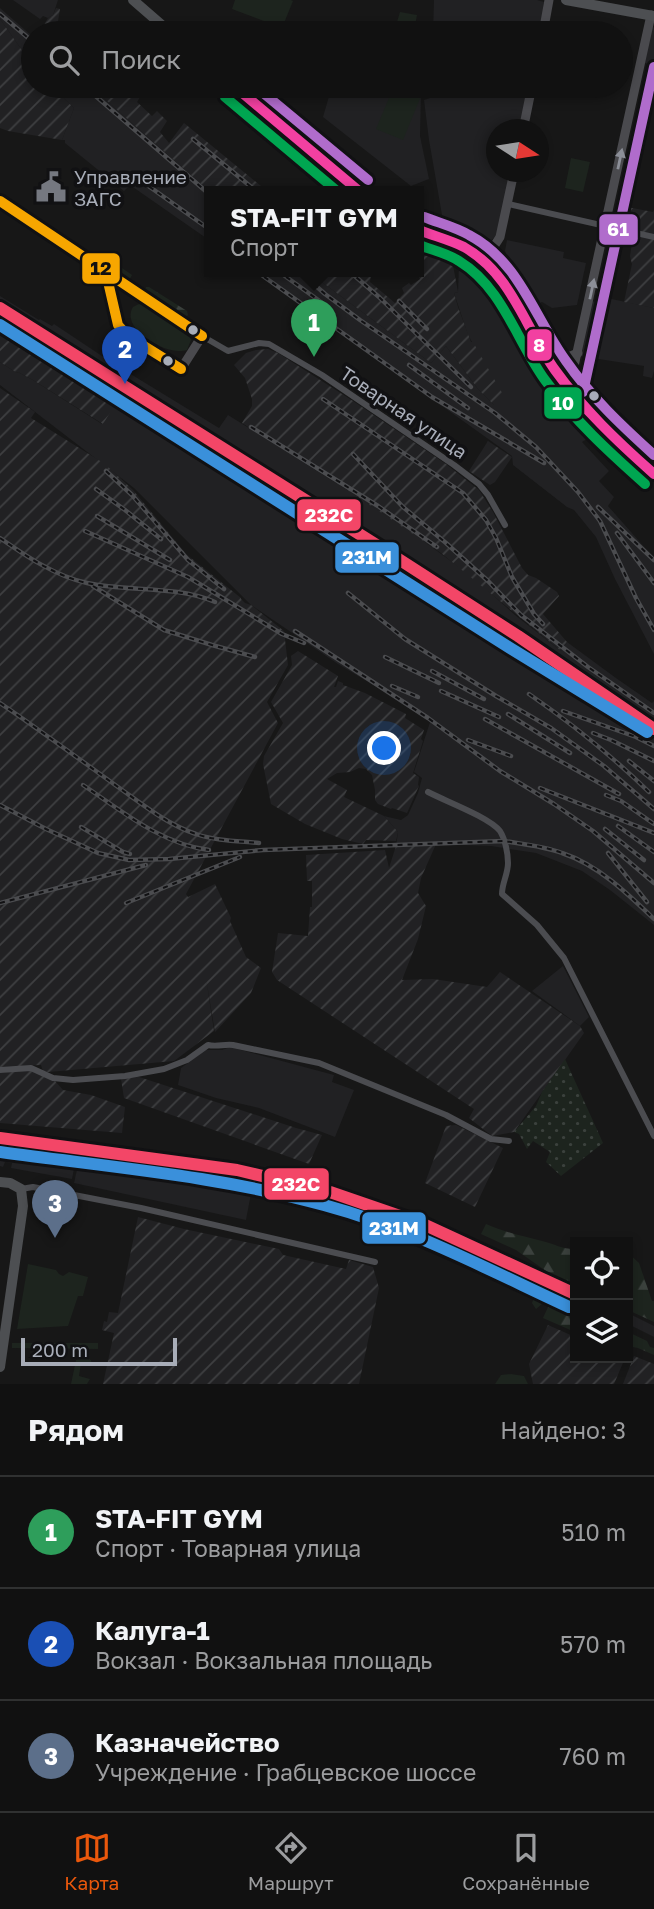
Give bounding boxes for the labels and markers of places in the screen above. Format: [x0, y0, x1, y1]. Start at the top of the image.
place label: Управление ЗАГС [74, 165, 187, 210]
public building icon: Управление ЗАГС [34, 170, 68, 204]
pin: 1 [291, 299, 337, 357]
unlabelled marker [186, 323, 200, 337]
pin: 2 [102, 326, 148, 384]
unlabelled marker [161, 354, 175, 368]
unlabelled marker [587, 389, 601, 403]
pin: 3 [32, 1180, 78, 1238]

